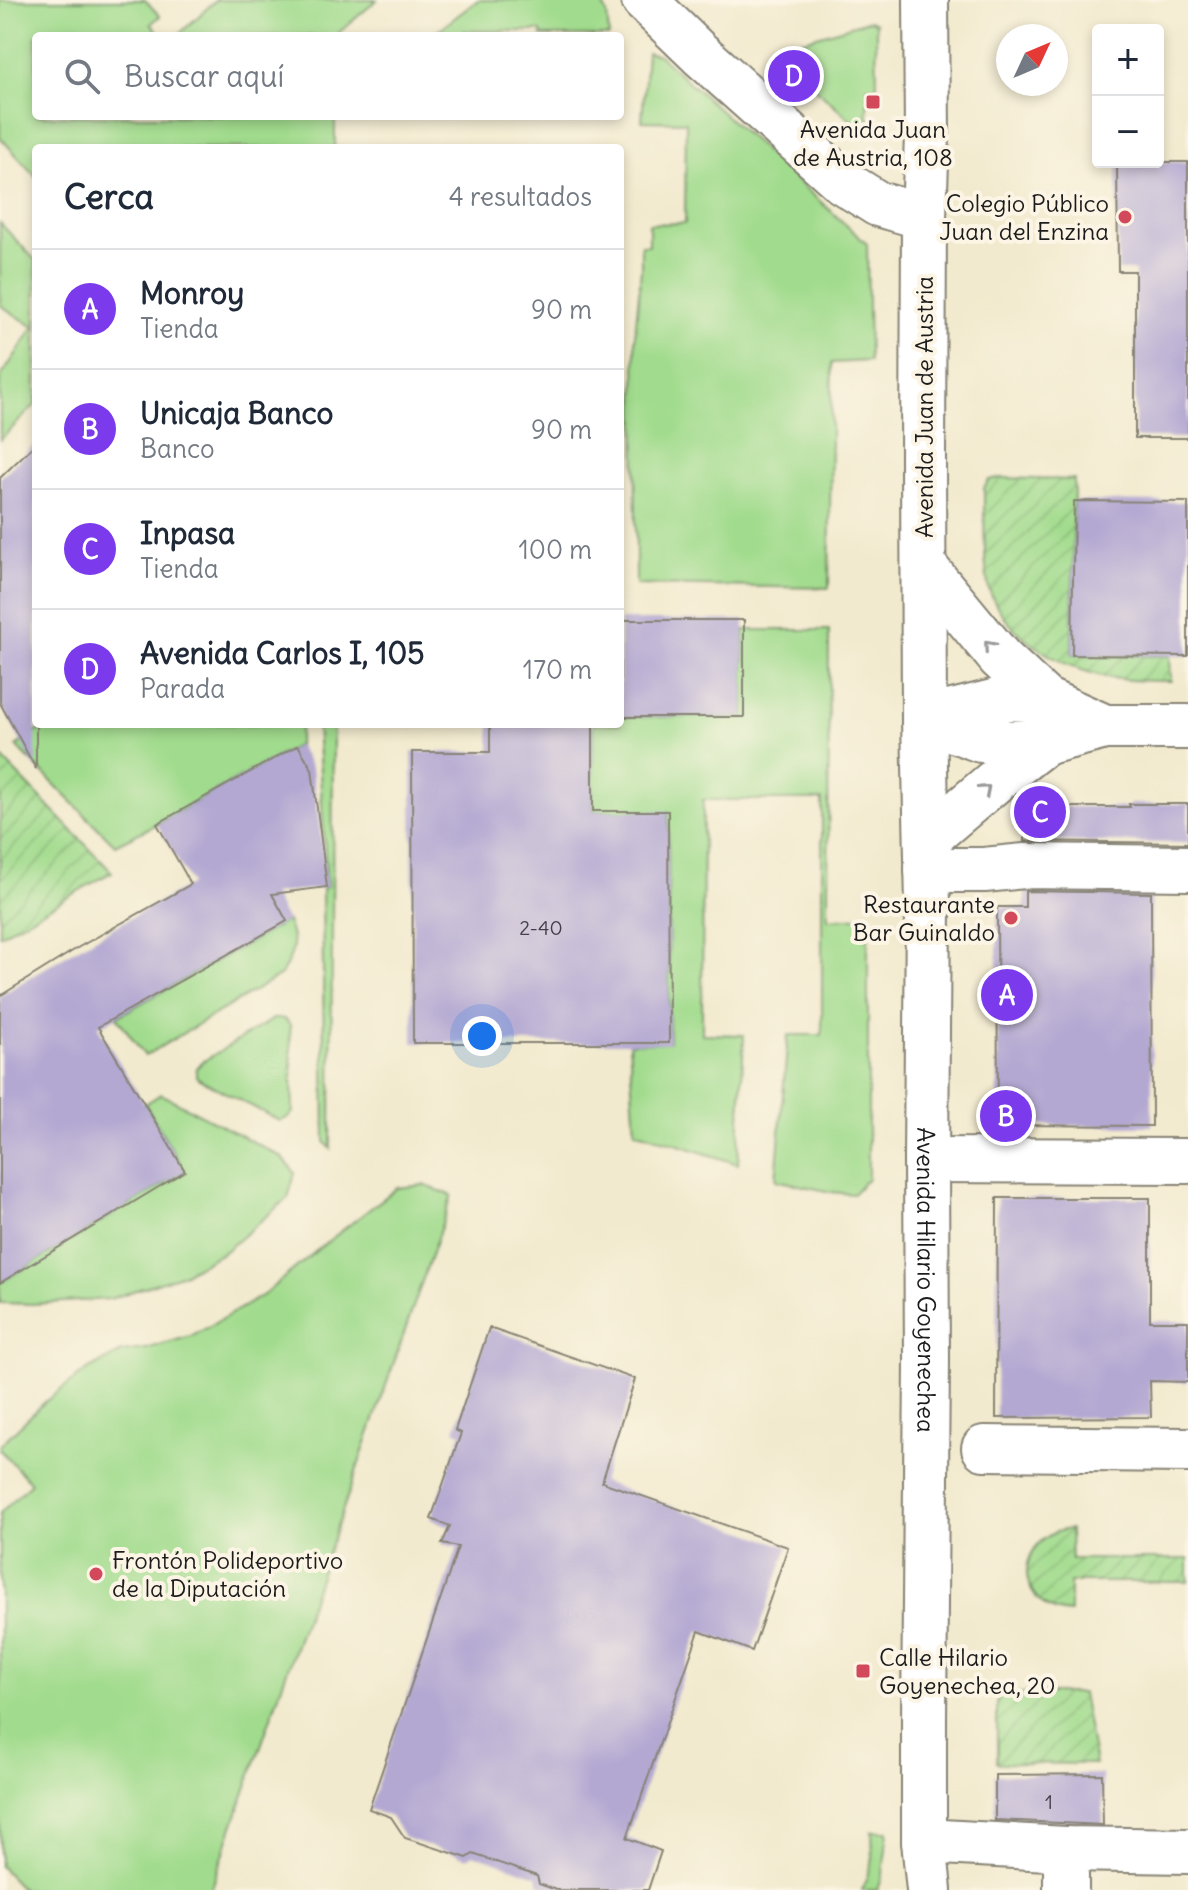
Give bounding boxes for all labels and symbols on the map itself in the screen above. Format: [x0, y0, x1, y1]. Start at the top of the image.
north arrow [996, 24, 1068, 96]
pin: D [768, 46, 820, 106]
marker: Avenida Juan de Austria, 108 [864, 93, 882, 111]
place label: Avenida Juan de Austria, 108 [793, 114, 953, 172]
place label: Colegio Público Juan del Enzina [939, 188, 1109, 246]
marker: Colegio Público Juan del Enzina [1116, 208, 1134, 226]
street label: Avenida Juan de Austria [909, 276, 939, 538]
one-way arrow [984, 640, 999, 655]
pin: C [1014, 782, 1066, 842]
one-way arrow [975, 785, 990, 800]
place label: Restaurante Bar Guinaldo [853, 889, 995, 947]
marker: Restaurante Bar Guinaldo [1002, 909, 1020, 927]
house number: 2-40 [519, 915, 563, 940]
pin: A [981, 965, 1033, 1025]
your location [462, 1016, 502, 1056]
pin: B [980, 1086, 1032, 1146]
street label: Avenida Hilario Goyenechea [911, 1127, 942, 1433]
place label: Frontón Polideportivo de la Diputación [112, 1545, 343, 1603]
marker: Frontón Polideportivo de la Diputación [87, 1565, 105, 1583]
place label: Calle Hilario Goyenechea, 20 [879, 1642, 1056, 1700]
marker: Calle Hilario Goyenechea, 20 [854, 1662, 872, 1680]
house number: 1 [1045, 1789, 1053, 1814]

